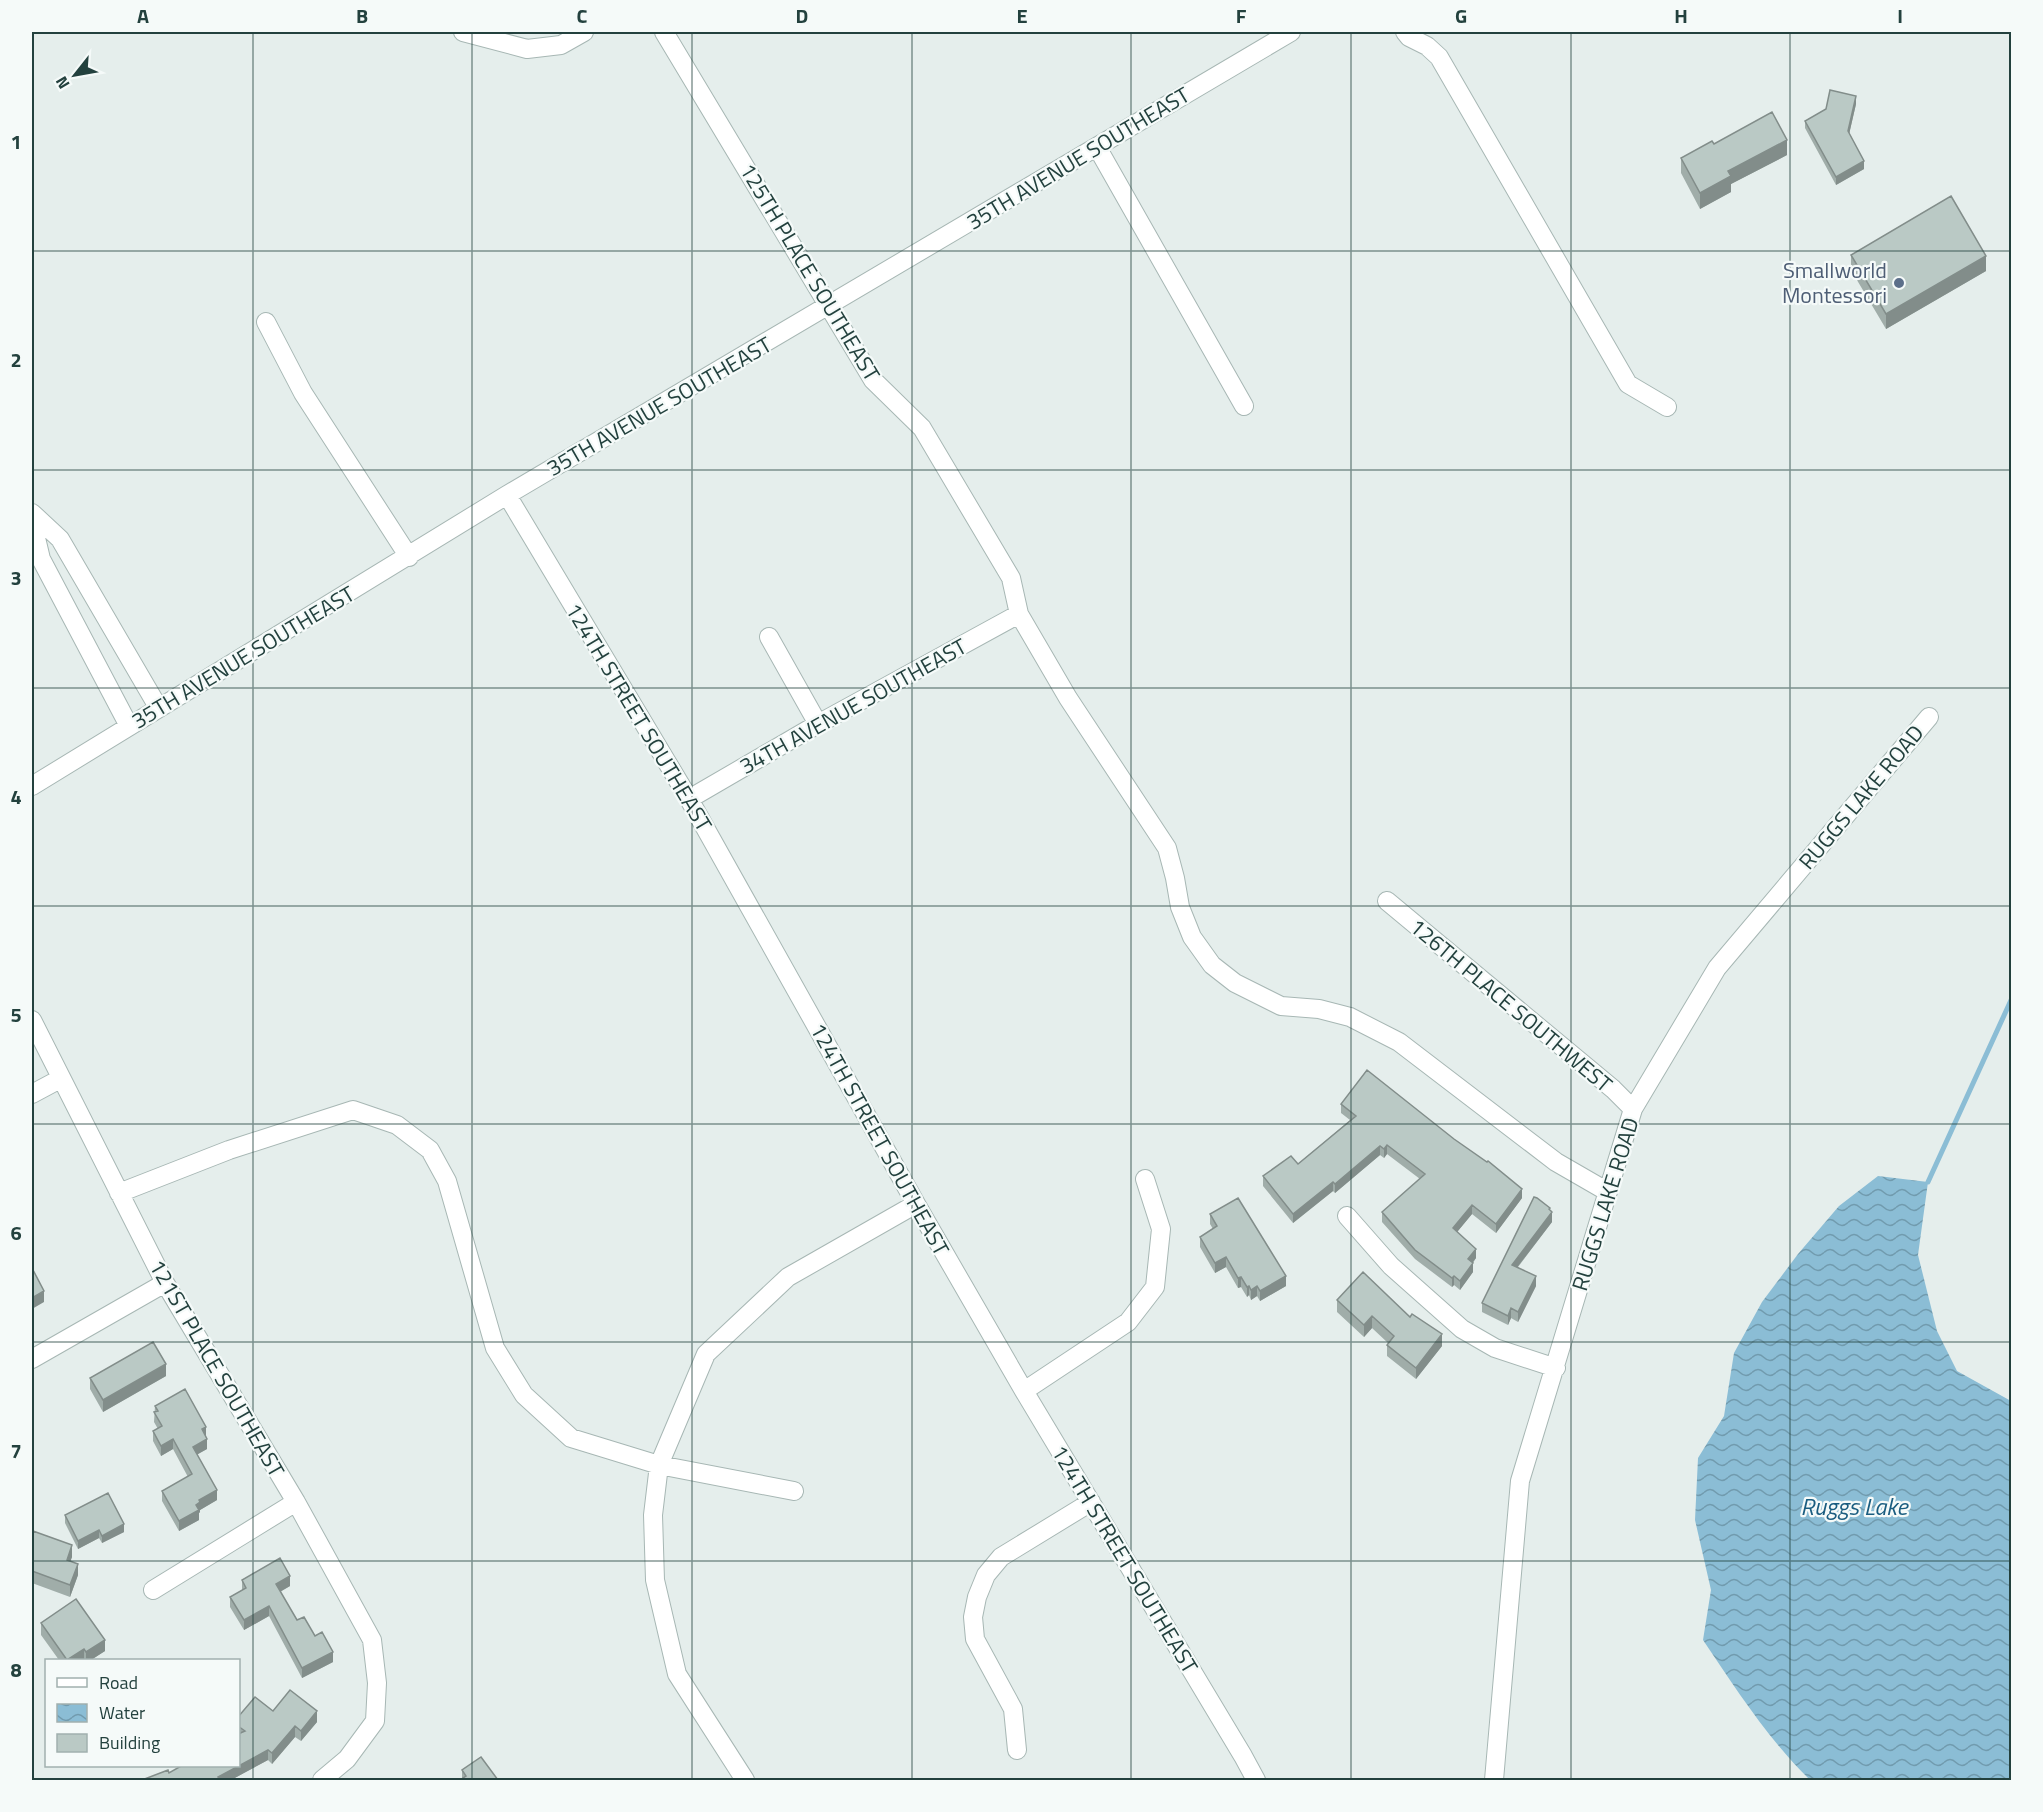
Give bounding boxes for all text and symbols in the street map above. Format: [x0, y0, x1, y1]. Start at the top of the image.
text: A [137, 0, 149, 31]
text: B [356, 0, 368, 31]
text: C [577, 0, 588, 31]
text: D [796, 0, 808, 31]
text: E [1016, 0, 1028, 31]
text: F [1236, 0, 1247, 31]
text: G [1455, 0, 1467, 31]
text: H [1674, 0, 1688, 31]
text: I [1897, 0, 1903, 31]
north arrow [45, 45, 105, 105]
text: N [49, 72, 75, 94]
street label: 35TH AVENUE SOUTHEAST [960, 78, 1196, 238]
text: 1 [10, 126, 22, 157]
street label: 125TH PLACE SOUTHEAST [731, 156, 889, 388]
place label: Smallworld Montessori [1782, 253, 1887, 312]
marker: Smallworld Montessori [1892, 276, 1906, 290]
street label: 35TH AVENUE SOUTHEAST [540, 327, 778, 484]
text: 2 [10, 344, 22, 375]
text: 3 [10, 562, 22, 593]
street label: 35TH AVENUE SOUTHEAST [125, 577, 361, 737]
street label: 124TH STREET SOUTHEAST [557, 596, 721, 838]
street label: 34TH AVENUE SOUTHEAST [733, 629, 973, 783]
street label: RUGGS LAKE ROAD [1790, 717, 1932, 877]
text: 4 [10, 781, 22, 812]
street label: 126TH PLACE SOUTHWEST [1402, 910, 1620, 1100]
text: 5 [10, 999, 22, 1030]
street label: 124TH STREET SOUTHEAST [802, 1016, 959, 1262]
street label: RUGGS LAKE ROAD [1562, 1113, 1648, 1295]
text: 6 [10, 1217, 22, 1248]
street label: 121ST PLACE SOUTHEAST [141, 1253, 294, 1484]
text: 7 [10, 1435, 22, 1466]
street label: 124TH STREET SOUTHEAST [1043, 1438, 1207, 1680]
water label: Ruggs Lake [1800, 1488, 1909, 1524]
text: 8 [10, 1654, 22, 1685]
legend [45, 1659, 240, 1767]
text: Road [99, 1669, 138, 1696]
text: Water [99, 1699, 145, 1726]
text: Building [99, 1729, 160, 1756]

